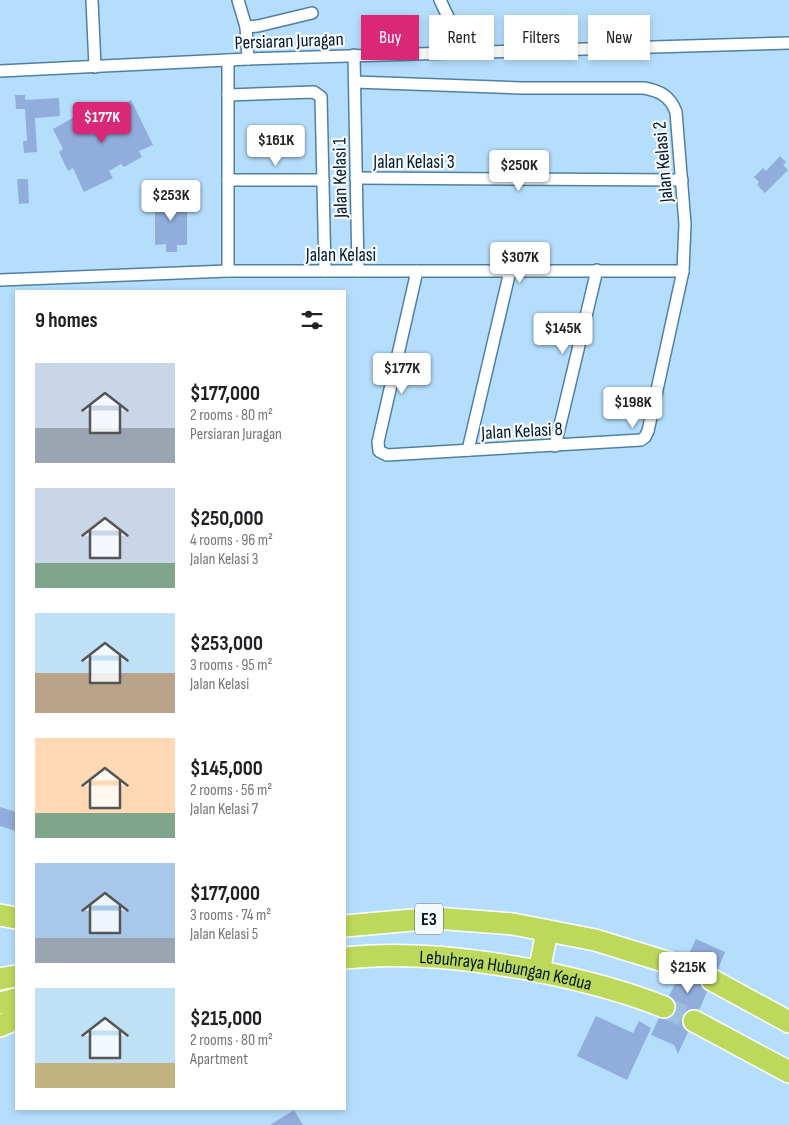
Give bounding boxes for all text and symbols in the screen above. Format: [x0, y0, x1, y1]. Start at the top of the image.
chip: Buy [361, 15, 419, 60]
chip: Rent [429, 15, 494, 60]
chip: Filters [504, 15, 578, 60]
chip: New [588, 15, 650, 60]
street label: Persiaran Juragan [234, 28, 344, 55]
pin: $177K [67, 102, 137, 144]
text: $177K [84, 108, 120, 127]
street label: Jalan Kelasi 2 [649, 120, 679, 204]
pin: $161K [241, 124, 311, 167]
text: $161K [258, 131, 294, 150]
street label: Jalan Kelasi 1 [328, 137, 353, 219]
pin: $250K [484, 150, 554, 192]
street label: Jalan Kelasi 3 [372, 151, 455, 174]
text: $250K [500, 156, 538, 175]
pin: $253K [136, 180, 206, 222]
text: $253K [152, 186, 190, 205]
pin: $307K [485, 242, 555, 284]
street label: Jalan Kelasi [305, 244, 376, 267]
text: $307K [501, 248, 539, 267]
icon: filters [298, 306, 326, 334]
text: 9 homes [35, 308, 98, 333]
pin: $145K [528, 312, 598, 355]
text: $145K [545, 319, 581, 338]
pin: $177K [367, 352, 437, 395]
text: $177K [384, 359, 420, 378]
text: $177,000 [190, 381, 260, 406]
icon: home [75, 383, 135, 443]
pin: $198K [598, 386, 668, 429]
text: $198K [614, 393, 652, 412]
text: 2 rooms · 80 m² [190, 406, 273, 425]
street label: Jalan Kelasi 8 [480, 418, 563, 445]
text: Persiaran Juragan [190, 425, 282, 444]
text: $250,000 [190, 506, 263, 531]
icon: home [75, 508, 135, 568]
text: 4 rooms · 96 m² [190, 531, 273, 550]
text: Jalan Kelasi 3 [190, 550, 258, 569]
text: $253,000 [190, 631, 263, 656]
icon: home [75, 633, 135, 693]
text: 3 rooms · 95 m² [190, 656, 272, 675]
text: Jalan Kelasi [190, 675, 249, 694]
text: $145,000 [190, 756, 263, 781]
icon: home [75, 758, 135, 818]
text: 2 rooms · 56 m² [190, 781, 272, 800]
text: Jalan Kelasi 7 [190, 800, 258, 819]
text: $177,000 [190, 881, 260, 906]
icon: home [75, 883, 135, 943]
road number: E3 [415, 904, 443, 934]
text: 3 rooms · 74 m² [190, 906, 271, 925]
text: Jalan Kelasi 5 [190, 925, 258, 944]
street label: Lebuhraya Hubungan Kedua [419, 946, 594, 996]
pin: $215K [653, 952, 723, 994]
text: $215K [670, 958, 706, 977]
text: $215,000 [190, 1006, 262, 1031]
icon: home [75, 1008, 135, 1068]
text: 2 rooms · 80 m² [190, 1031, 273, 1050]
text: Apartment [190, 1050, 248, 1069]

